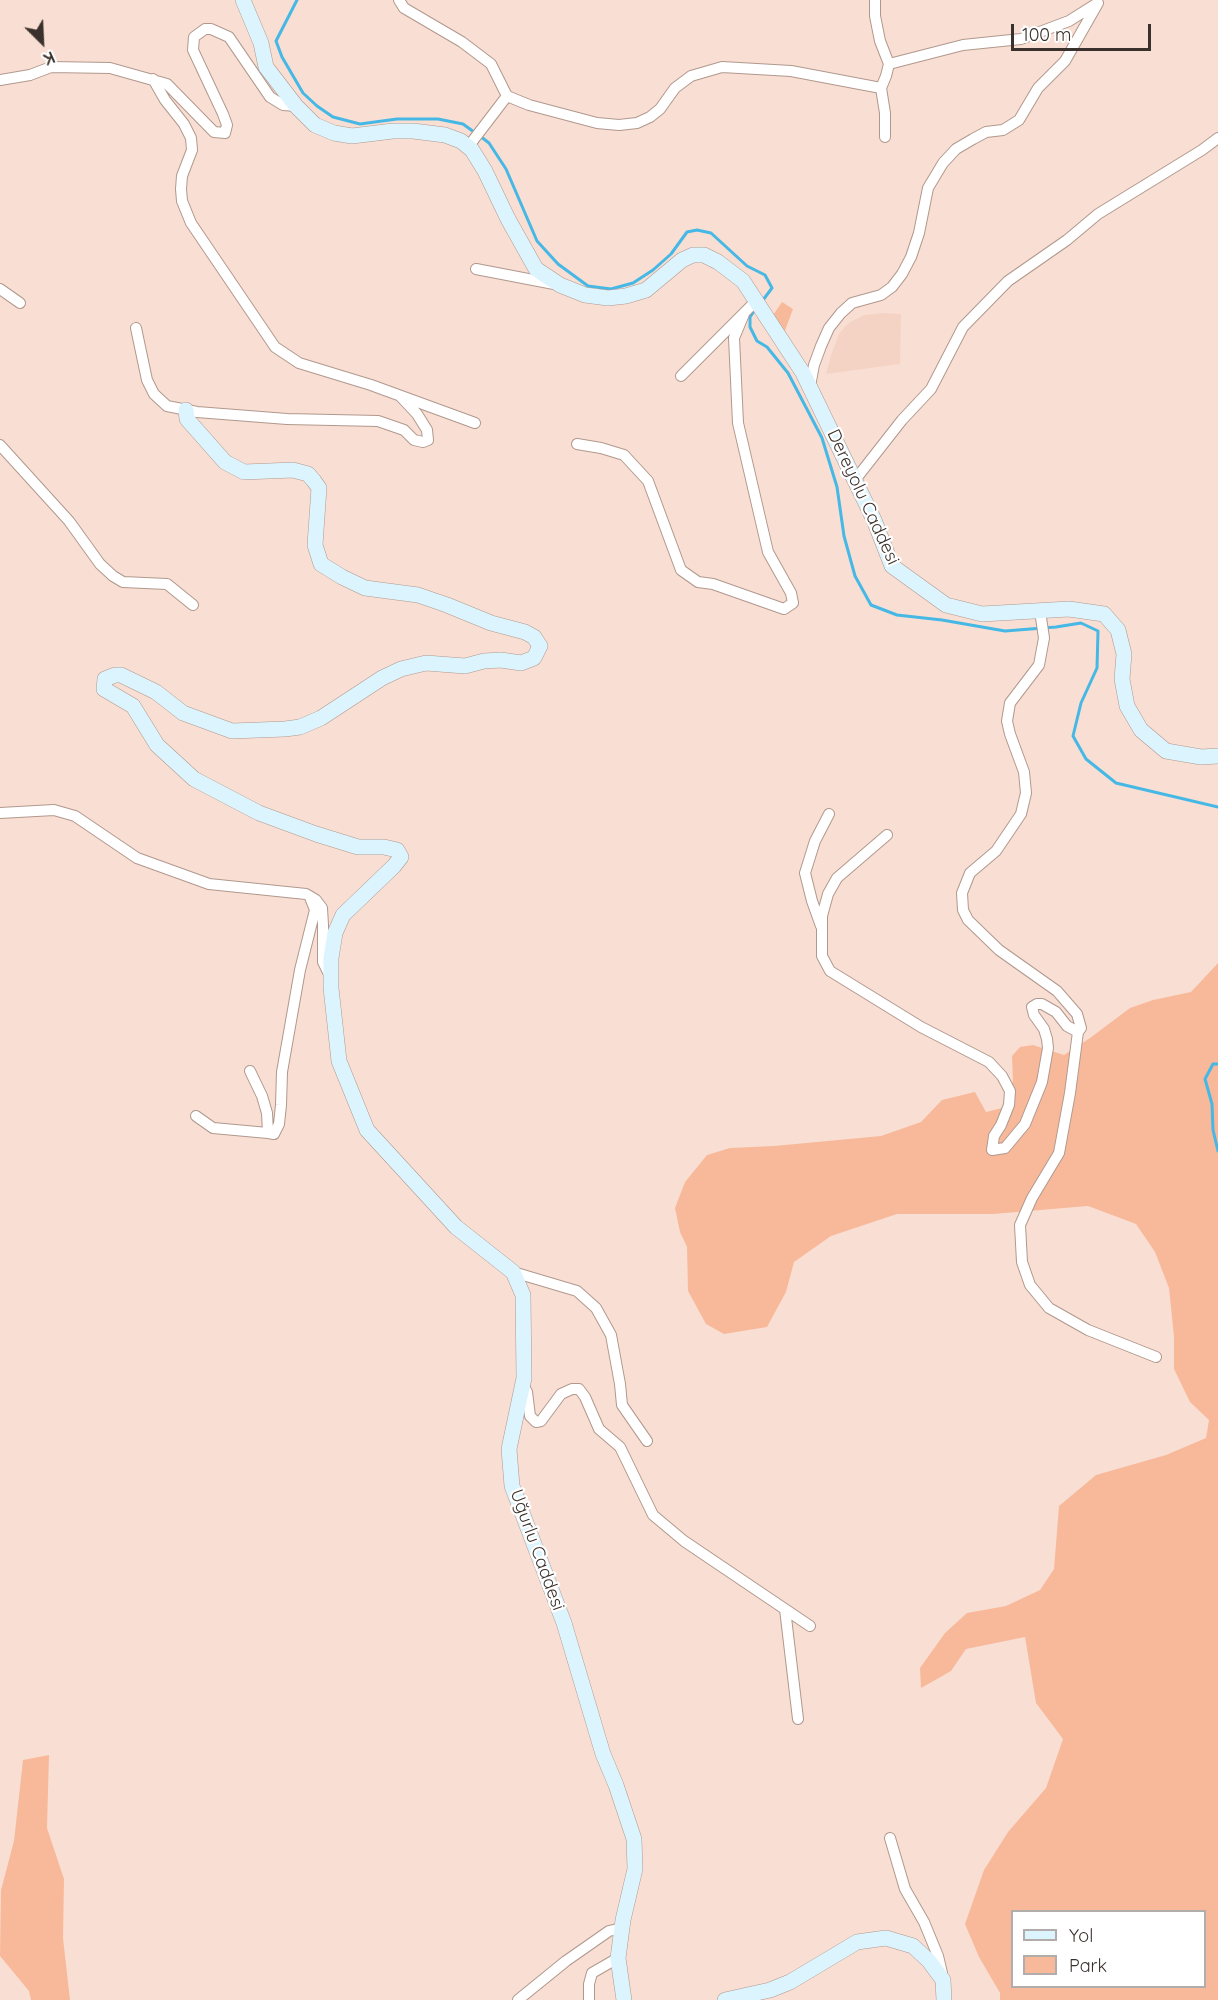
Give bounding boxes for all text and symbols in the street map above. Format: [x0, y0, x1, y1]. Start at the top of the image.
north arrow [12, 12, 72, 72]
scale bar [1014, 12, 1154, 50]
text: 100 m [1022, 23, 1071, 46]
text: K [40, 47, 58, 70]
street label: Dereyolu Caddesi [822, 426, 904, 568]
street label: Uğurlu Caddesi [505, 1486, 569, 1614]
legend [1011, 1910, 1206, 1988]
text: Yol [1069, 1924, 1093, 1947]
text: Park [1069, 1954, 1107, 1977]

